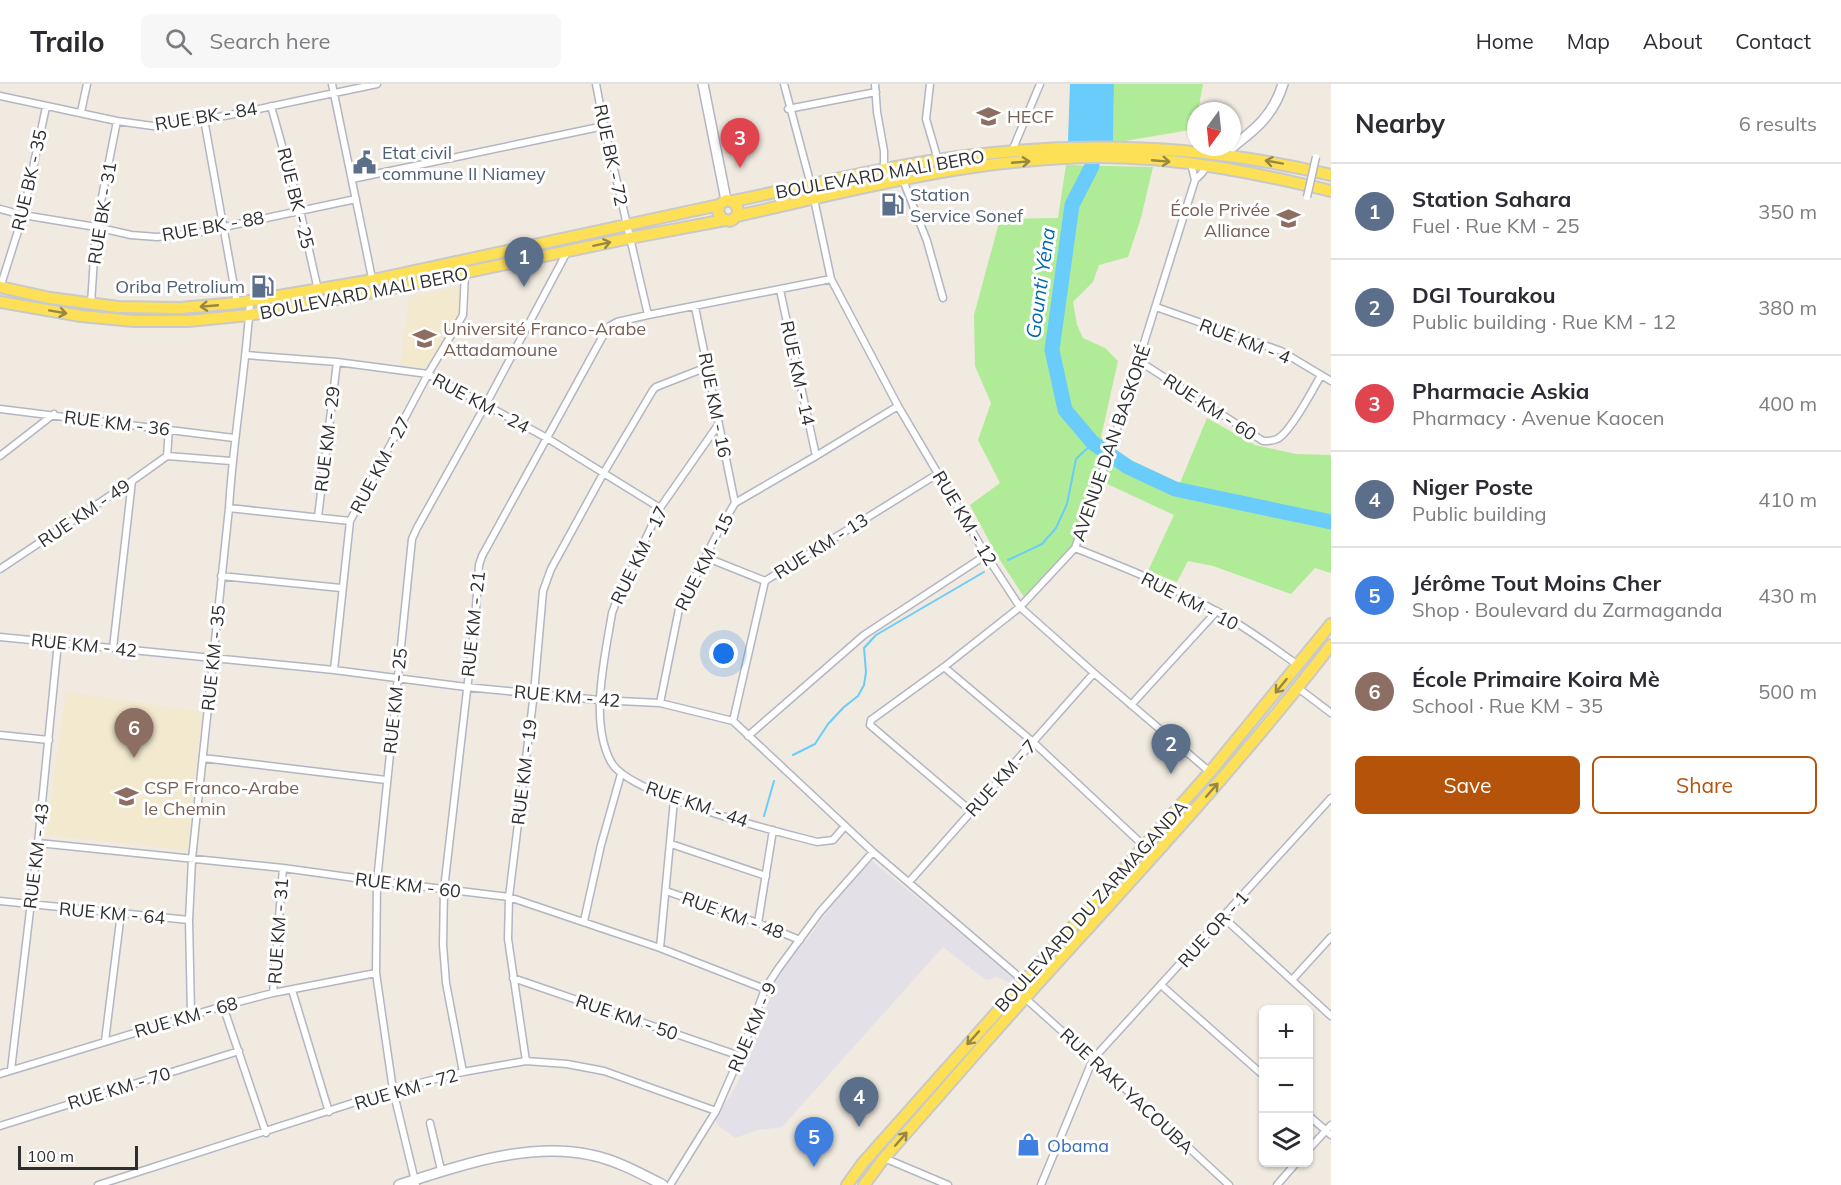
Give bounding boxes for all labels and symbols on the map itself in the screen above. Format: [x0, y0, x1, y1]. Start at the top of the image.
street label: RUE BK - 84 [153, 97, 259, 135]
street label: RUE BK - 72 [589, 102, 633, 208]
north arrow [1187, 102, 1241, 156]
school or university icon: HECF [976, 103, 1002, 129]
place label: HECF [1007, 105, 1054, 128]
pin: 3 [720, 118, 760, 168]
street label: RUE BK - 35 [6, 127, 52, 233]
place label: Etat civil commune II Niamey [382, 141, 546, 185]
street label: BOULEVARD MALI BERO [774, 144, 986, 204]
street label: RUE BK - 25 [272, 145, 320, 251]
public building icon: Etat civil commune II Niamey [351, 149, 377, 175]
one-way arrow [1011, 156, 1030, 167]
one-way arrow [1150, 156, 1170, 167]
one-way arrow [1265, 156, 1284, 167]
street label: RUE BK - 31 [83, 160, 121, 266]
place label: Station Service Sonef [910, 183, 1024, 227]
fuel station icon: Station Service Sonef [879, 191, 905, 217]
place label: École Privée Alliance [1170, 198, 1270, 242]
street label: RUE BK - 88 [160, 206, 266, 246]
school or university icon: École Privée Alliance [1275, 206, 1301, 232]
water label: Gounti Yéna [1020, 226, 1060, 340]
pin: 1 [504, 238, 544, 287]
one-way arrow [591, 238, 611, 249]
street label: BOULEVARD MALI BERO [258, 261, 470, 325]
fuel station icon: Oriba Petrolium [250, 273, 276, 299]
place label: Oriba Petrolium [115, 275, 245, 298]
one-way arrow [199, 300, 219, 311]
one-way arrow [47, 307, 67, 318]
street label: RUE KM - 4 [1196, 313, 1294, 369]
place label: Université Franco-Arabe Attadamoune [443, 317, 646, 361]
street label: RUE KM - 14 [776, 319, 820, 428]
school or university icon: Université Franco-Arabe Attadamoune [412, 325, 438, 351]
street label: AVENUE DAN BASKORÉ [1067, 342, 1155, 544]
street label: RUE KM - 16 [694, 351, 736, 459]
street label: RUE KM - 24 [429, 368, 534, 438]
street label: RUE KM - 60 [1159, 368, 1261, 446]
street label: RUE KM - 29 [309, 385, 345, 493]
street label: RUE KM - 36 [63, 405, 171, 441]
street label: RUE KM - 27 [345, 413, 415, 517]
street label: RUE KM - 12 [928, 466, 1002, 570]
street label: RUE KM - 49 [33, 474, 135, 552]
street label: RUE KM - 17 [605, 502, 673, 608]
street label: RUE KM - 13 [770, 508, 872, 584]
street label: RUE KM - 15 [670, 509, 738, 615]
street label: RUE KM - 10 [1137, 567, 1243, 635]
street label: RUE KM - 21 [456, 570, 490, 678]
street label: RUE KM - 35 [196, 604, 230, 712]
street label: RUE KM - 42 [30, 628, 138, 662]
your location [709, 639, 738, 668]
street label: RUE KM - 25 [378, 647, 412, 755]
one-way arrow [1275, 678, 1288, 694]
street label: RUE KM - 42 [513, 680, 621, 712]
pin: 6 [114, 708, 154, 758]
street label: RUE KM - 19 [506, 718, 542, 826]
pin: 2 [1152, 724, 1190, 774]
street label: RUE KM - 7 [960, 735, 1042, 821]
place label: CSP Franco-Arabe le Chemin [144, 776, 299, 820]
street label: RUE KM - 44 [643, 776, 751, 832]
one-way arrow [1205, 783, 1219, 798]
school or university icon: CSP Franco-Arabe le Chemin [113, 784, 139, 810]
street label: BOULEVARD DU ZARMAGANDA [990, 795, 1192, 1017]
street label: RUE KM - 43 [18, 802, 54, 910]
street label: RUE KM - 60 [354, 867, 462, 903]
street label: RUE KM - 31 [263, 877, 293, 985]
street label: RUE KM - 48 [679, 886, 787, 944]
street label: RUE OR - 1 [1173, 886, 1253, 972]
street label: RUE KM - 64 [58, 897, 166, 929]
street label: RUE KM - 9 [723, 978, 781, 1076]
street label: RUE KM - 50 [573, 989, 681, 1045]
street label: RUE KM - 68 [132, 991, 240, 1043]
street label: RUE RAKI YACOUBA [1055, 1023, 1199, 1159]
one-way arrow [966, 1031, 980, 1046]
street label: RUE KM - 70 [65, 1061, 173, 1115]
street label: RUE KM - 72 [352, 1063, 460, 1115]
pin: 4 [840, 1078, 878, 1127]
pin: 5 [794, 1118, 834, 1167]
one-way arrow [894, 1131, 907, 1147]
shop icon: Obama [1016, 1132, 1042, 1158]
place label: Obama [1047, 1134, 1109, 1157]
scale bar [18, 1143, 138, 1170]

